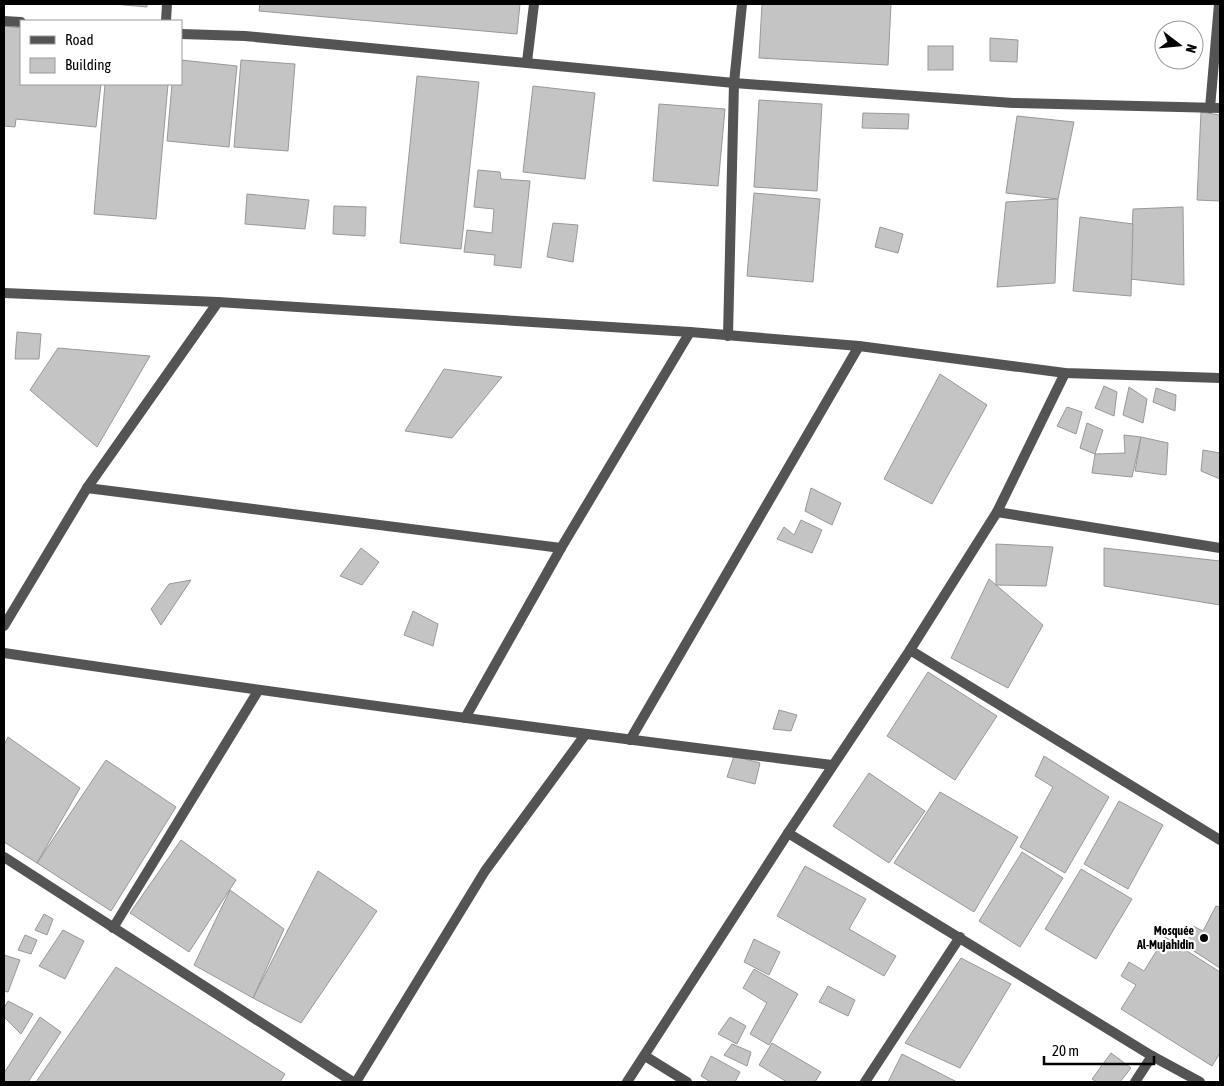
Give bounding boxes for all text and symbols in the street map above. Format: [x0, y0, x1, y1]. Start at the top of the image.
legend [20, 20, 182, 85]
north arrow [1154, 20, 1204, 70]
text: Road [65, 31, 94, 48]
text: N [1183, 42, 1200, 55]
text: Building [65, 56, 111, 73]
place label: Mosquée Al-Mujahidin [1136, 924, 1195, 952]
marker: Mosquée Al-Mujahidin [1198, 932, 1210, 944]
scale bar [1044, 1034, 1154, 1066]
text: 20 m [1052, 1042, 1079, 1059]

